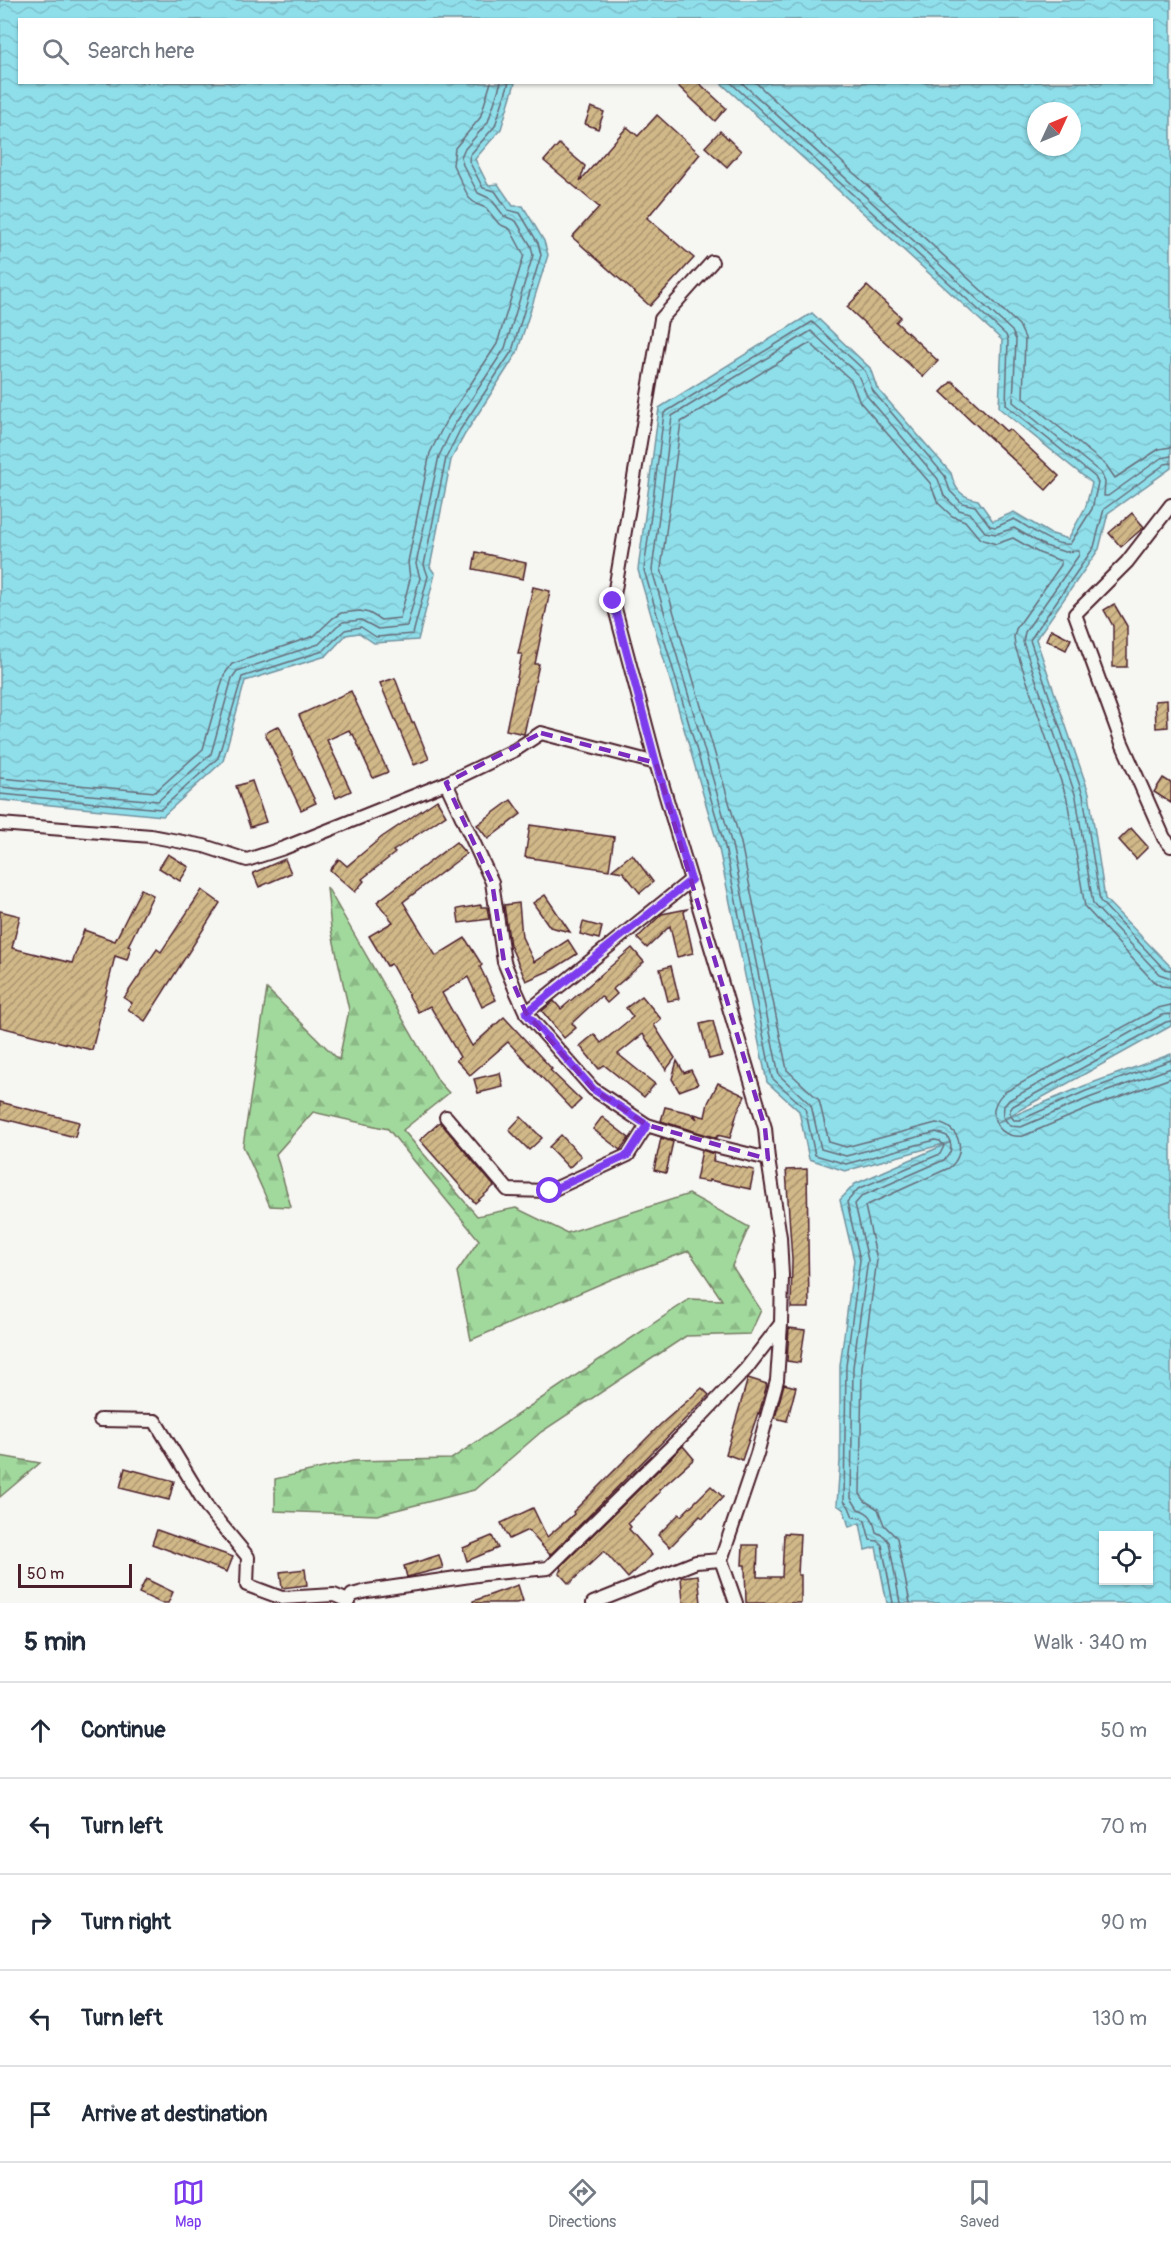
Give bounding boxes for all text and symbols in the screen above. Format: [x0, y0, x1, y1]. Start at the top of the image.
search box [18, 18, 1153, 84]
icon: search [39, 35, 72, 68]
text: Search here [87, 37, 194, 65]
north arrow [1027, 102, 1081, 156]
route end [599, 587, 625, 613]
route start [536, 1177, 562, 1203]
map controls [1099, 1531, 1153, 1585]
button: locate [1099, 1531, 1153, 1585]
scale bar [18, 1561, 132, 1588]
text: 50 m [27, 1564, 64, 1584]
text: 5 min [24, 1626, 86, 1658]
text: Walk · 340 m [1034, 1630, 1147, 1655]
icon: ahead [24, 1714, 57, 1747]
text: Continue [81, 1716, 165, 1744]
text: 50 m [1100, 1718, 1147, 1743]
icon: left [24, 1810, 57, 1843]
text: Turn left [81, 1812, 163, 1840]
text: 70 m [1101, 1814, 1147, 1839]
icon: right [24, 1906, 57, 1939]
text: Turn right [81, 1908, 171, 1936]
text: 90 m [1101, 1910, 1147, 1935]
icon: left [24, 2002, 57, 2035]
text: Turn left [81, 2004, 163, 2032]
text: 130 m [1092, 2006, 1147, 2031]
icon: arrive [24, 2098, 57, 2131]
text: Arrive at destination [81, 2100, 267, 2128]
tab: Map [172, 2176, 205, 2232]
tab: Directions [548, 2176, 616, 2232]
tab: Saved [960, 2176, 999, 2232]

